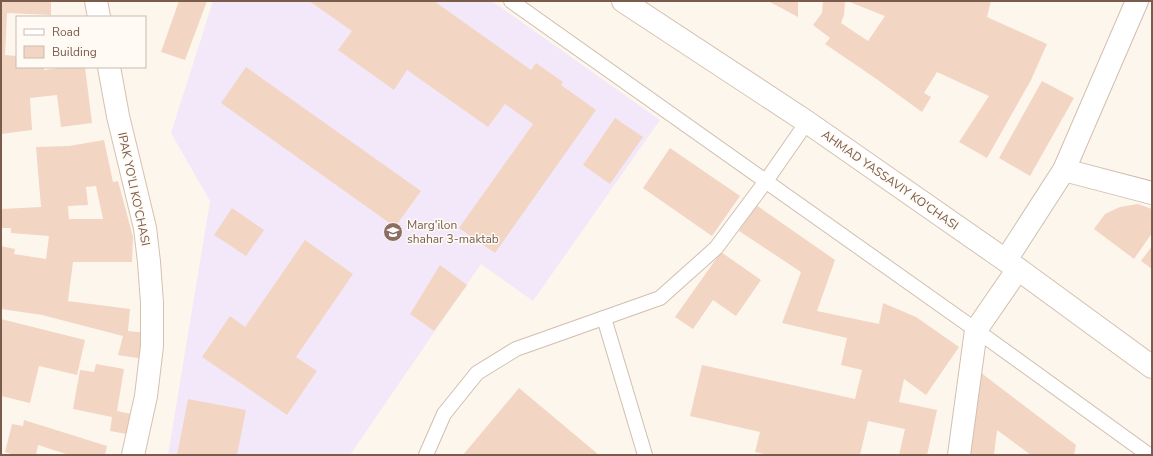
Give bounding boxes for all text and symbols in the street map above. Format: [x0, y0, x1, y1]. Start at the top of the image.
legend [16, 16, 146, 68]
text: Road [52, 24, 80, 40]
text: Building [52, 44, 97, 60]
street label: AHMAD YASSAVIY KO'CHASI [818, 127, 962, 233]
street label: IPAK YO'LI KO'CHASI [114, 131, 154, 247]
place label: Marg'ilon shahar 3-maktab [407, 217, 499, 247]
school or university icon: Marg'ilon shahar 3-maktab [382, 221, 404, 243]

